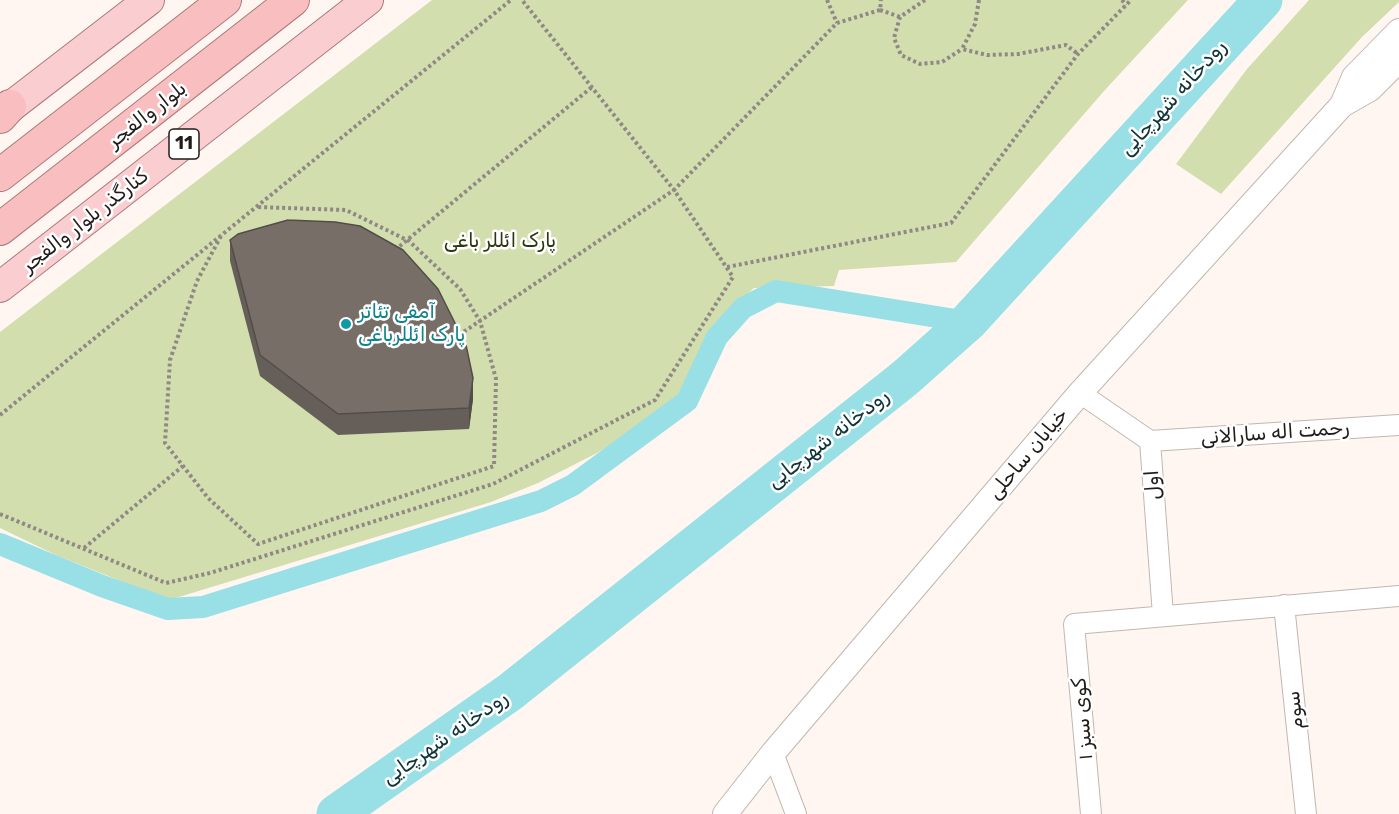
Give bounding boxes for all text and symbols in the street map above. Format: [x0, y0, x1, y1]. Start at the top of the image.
water label: رودخانه شهرچایی [1114, 35, 1232, 161]
street label: بلوار والفجر [103, 77, 191, 153]
road number: 11 [169, 129, 199, 159]
street label: کنارگذر بلوار والفجر [17, 164, 153, 278]
park label: پارک ائللر باغی [444, 229, 556, 253]
place label: آمفی تئاتر پارک ائللرباغی [358, 300, 465, 347]
marker: آمفی تئاتر پارک ائللرباغی [339, 317, 353, 331]
water label: رودخانه شهرچایی [762, 384, 894, 494]
street label: خیابان ساحلی [983, 403, 1073, 505]
street label: رحمت اله سارالانی [1200, 416, 1350, 450]
street label: اول [1140, 469, 1166, 501]
street label: کوی سبز ۱ [1067, 677, 1099, 761]
water label: رودخانه شهرچایی [377, 685, 513, 791]
street label: سوم [1281, 690, 1309, 730]

